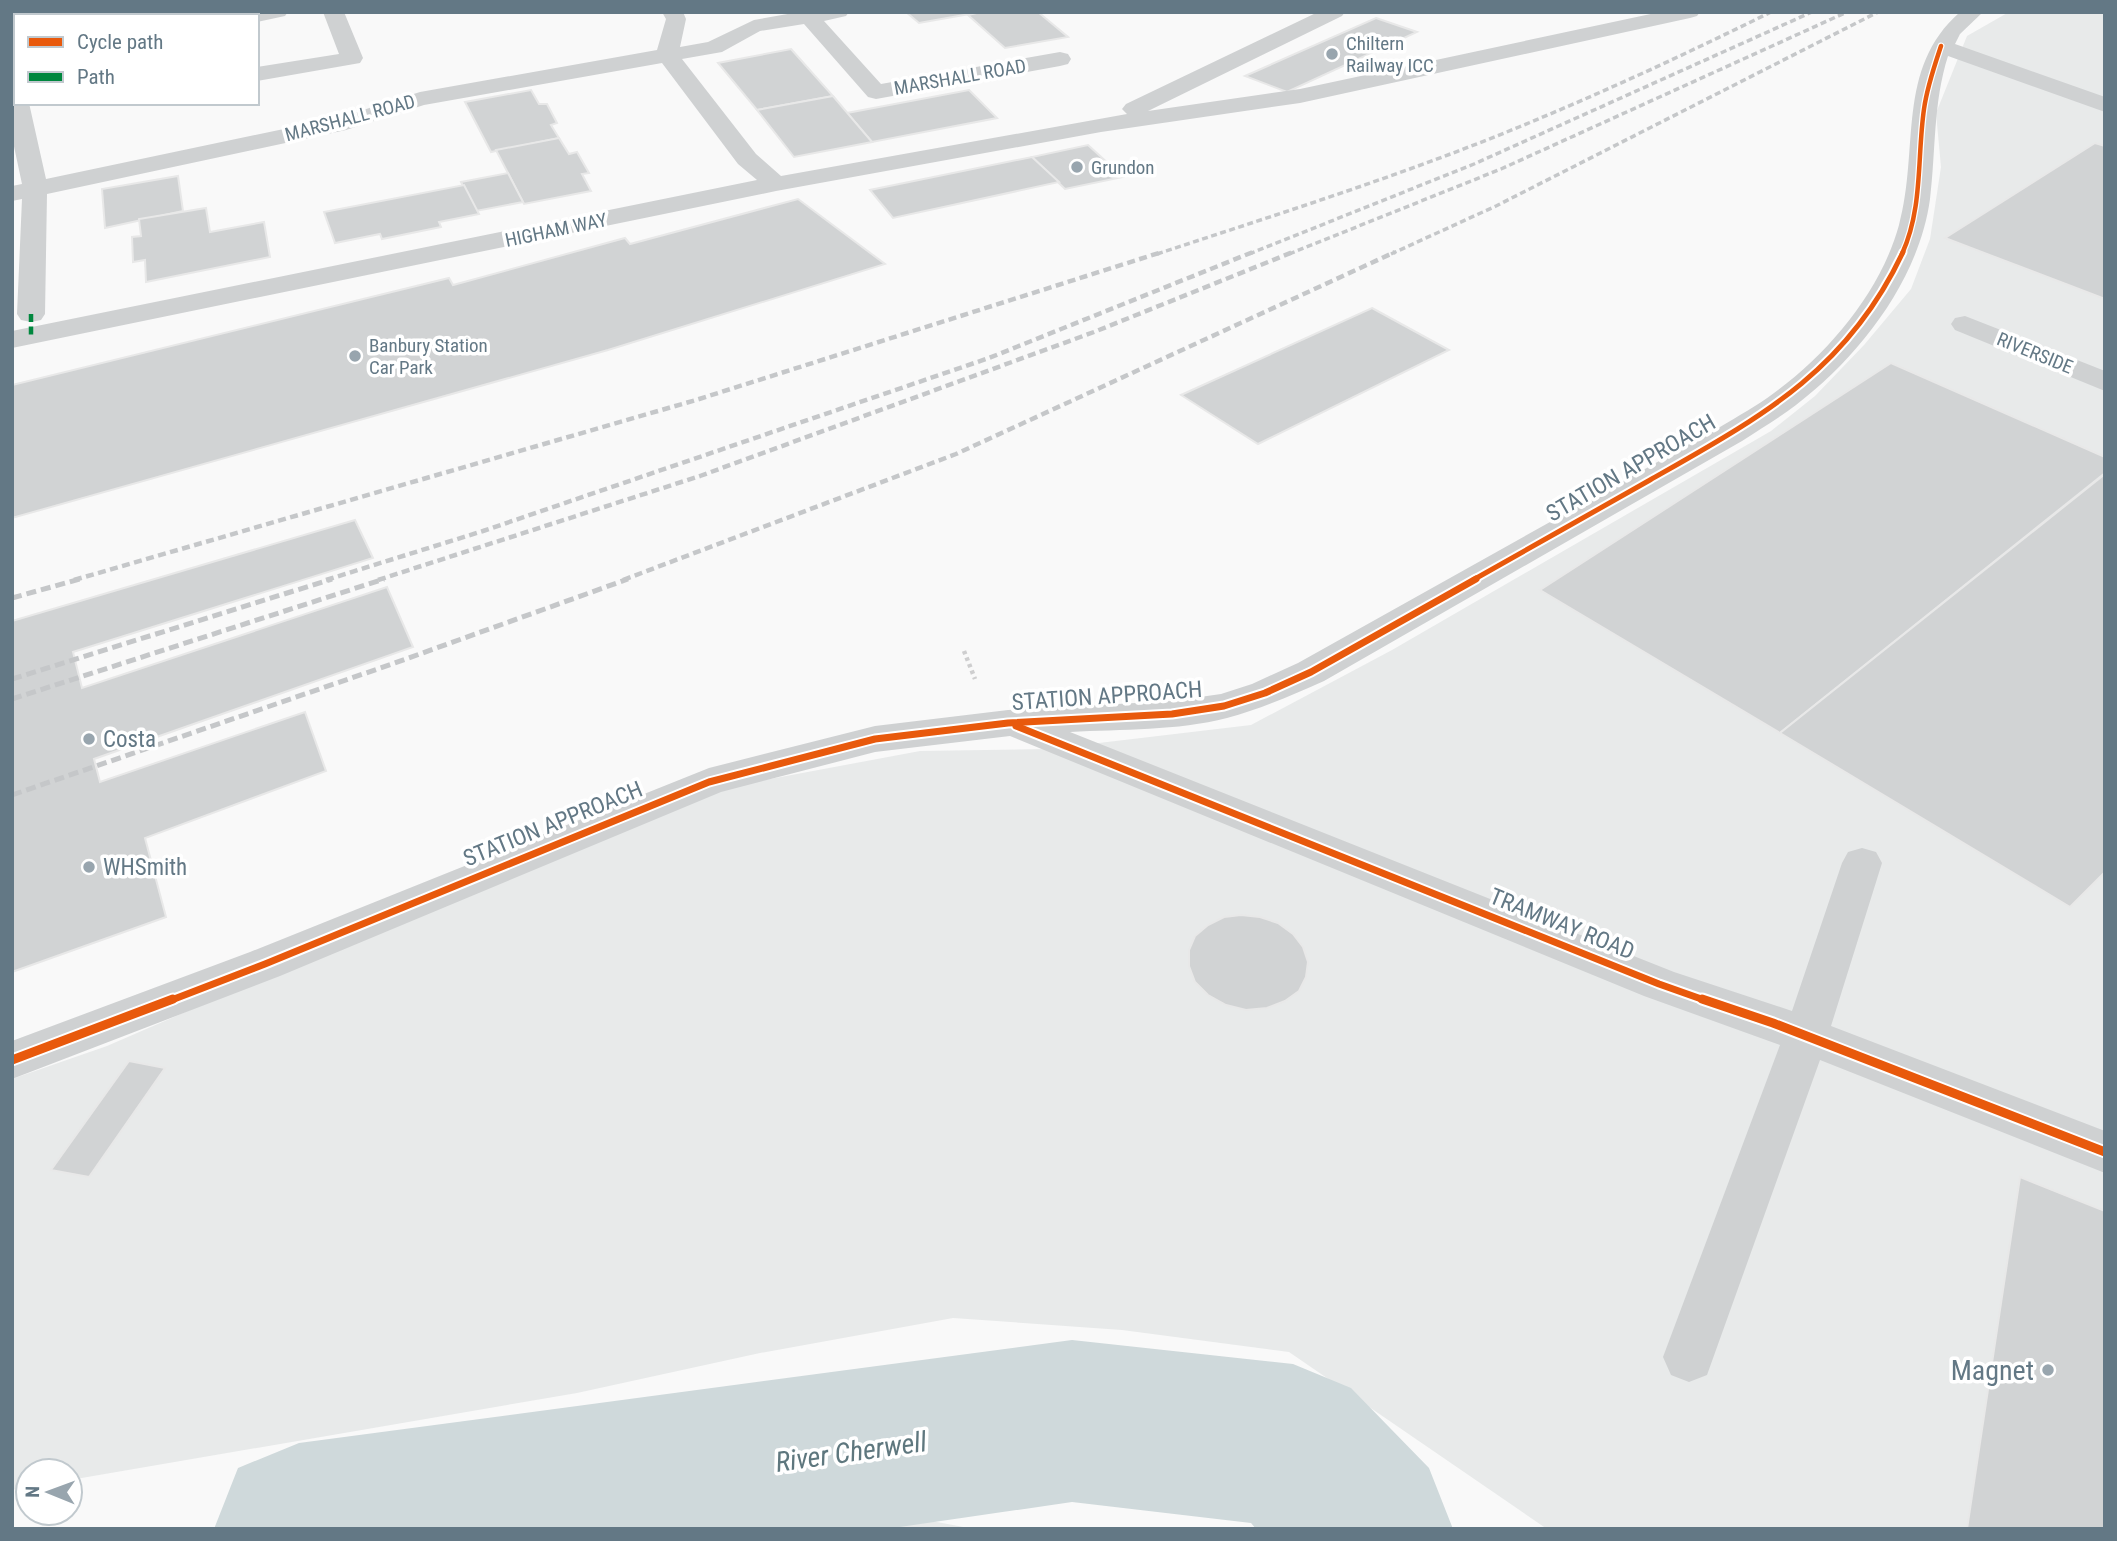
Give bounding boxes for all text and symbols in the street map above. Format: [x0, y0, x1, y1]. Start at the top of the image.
legend [14, 14, 259, 105]
text: Cycle path [77, 30, 163, 54]
place label: Chiltern Railway ICC [1346, 32, 1434, 77]
marker: Chiltern Railway ICC [1324, 46, 1340, 62]
street label: MARSHALL ROAD [892, 54, 1028, 100]
text: Path [77, 65, 115, 89]
street label: MARSHALL ROAD [282, 90, 418, 146]
place label: Grundon [1091, 156, 1155, 179]
marker: Grundon [1069, 159, 1085, 175]
street label: HIGHAM WAY [503, 208, 609, 252]
street label: RIVERSIDE [1994, 327, 2076, 379]
place label: Banbury Station Car Park [369, 334, 488, 379]
marker: Banbury Station Car Park [347, 348, 363, 364]
street label: STATION APPROACH [1542, 409, 1720, 527]
street label: STATION APPROACH [1011, 676, 1203, 716]
place label: Costa [103, 726, 156, 753]
marker: Costa [81, 731, 97, 747]
street label: STATION APPROACH [459, 776, 647, 872]
place label: WHSmith [103, 854, 187, 881]
marker: WHSmith [81, 859, 97, 875]
street label: TRAMWAY ROAD [1486, 883, 1638, 965]
place label: Magnet [1951, 1354, 2034, 1387]
marker: Magnet [2040, 1362, 2056, 1378]
water label: River Cherwell [773, 1425, 929, 1479]
north arrow [14, 1457, 84, 1527]
text: N [21, 1486, 44, 1498]

